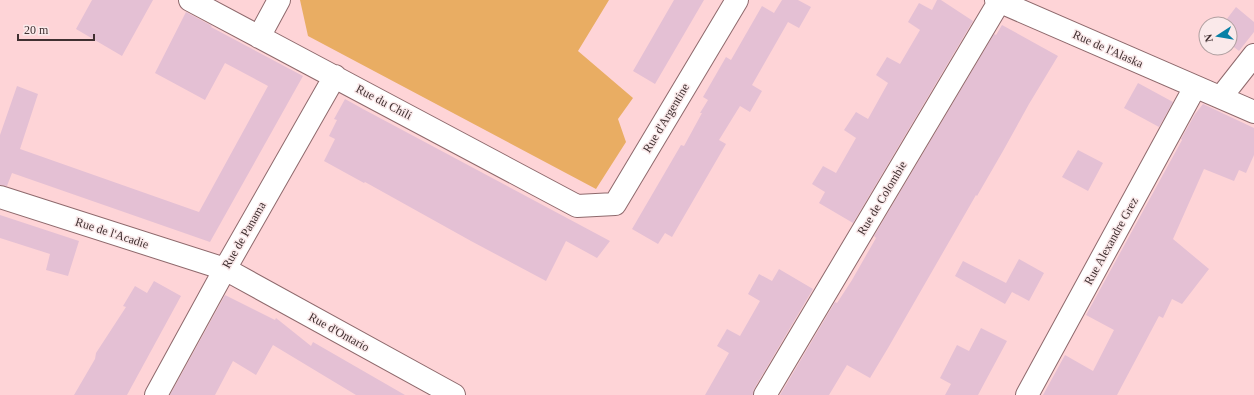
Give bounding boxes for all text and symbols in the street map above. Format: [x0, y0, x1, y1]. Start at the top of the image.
scale bar [18, 16, 94, 42]
north arrow [1198, 16, 1238, 56]
text: 20 m [24, 23, 49, 37]
street label: Rue de l'Alaska [1071, 27, 1146, 71]
text: N [1202, 33, 1215, 43]
street label: Rue du Chili [354, 81, 415, 123]
street label: Rue d'Argentine [640, 81, 692, 155]
street label: Rue de Colombie [854, 158, 910, 238]
street label: Rue Alexandre Grez [1081, 195, 1141, 287]
street label: Rue de Panama [219, 199, 269, 271]
street label: Rue de l'Acadie [74, 215, 150, 251]
street label: Rue d'Ontario [306, 310, 372, 354]

